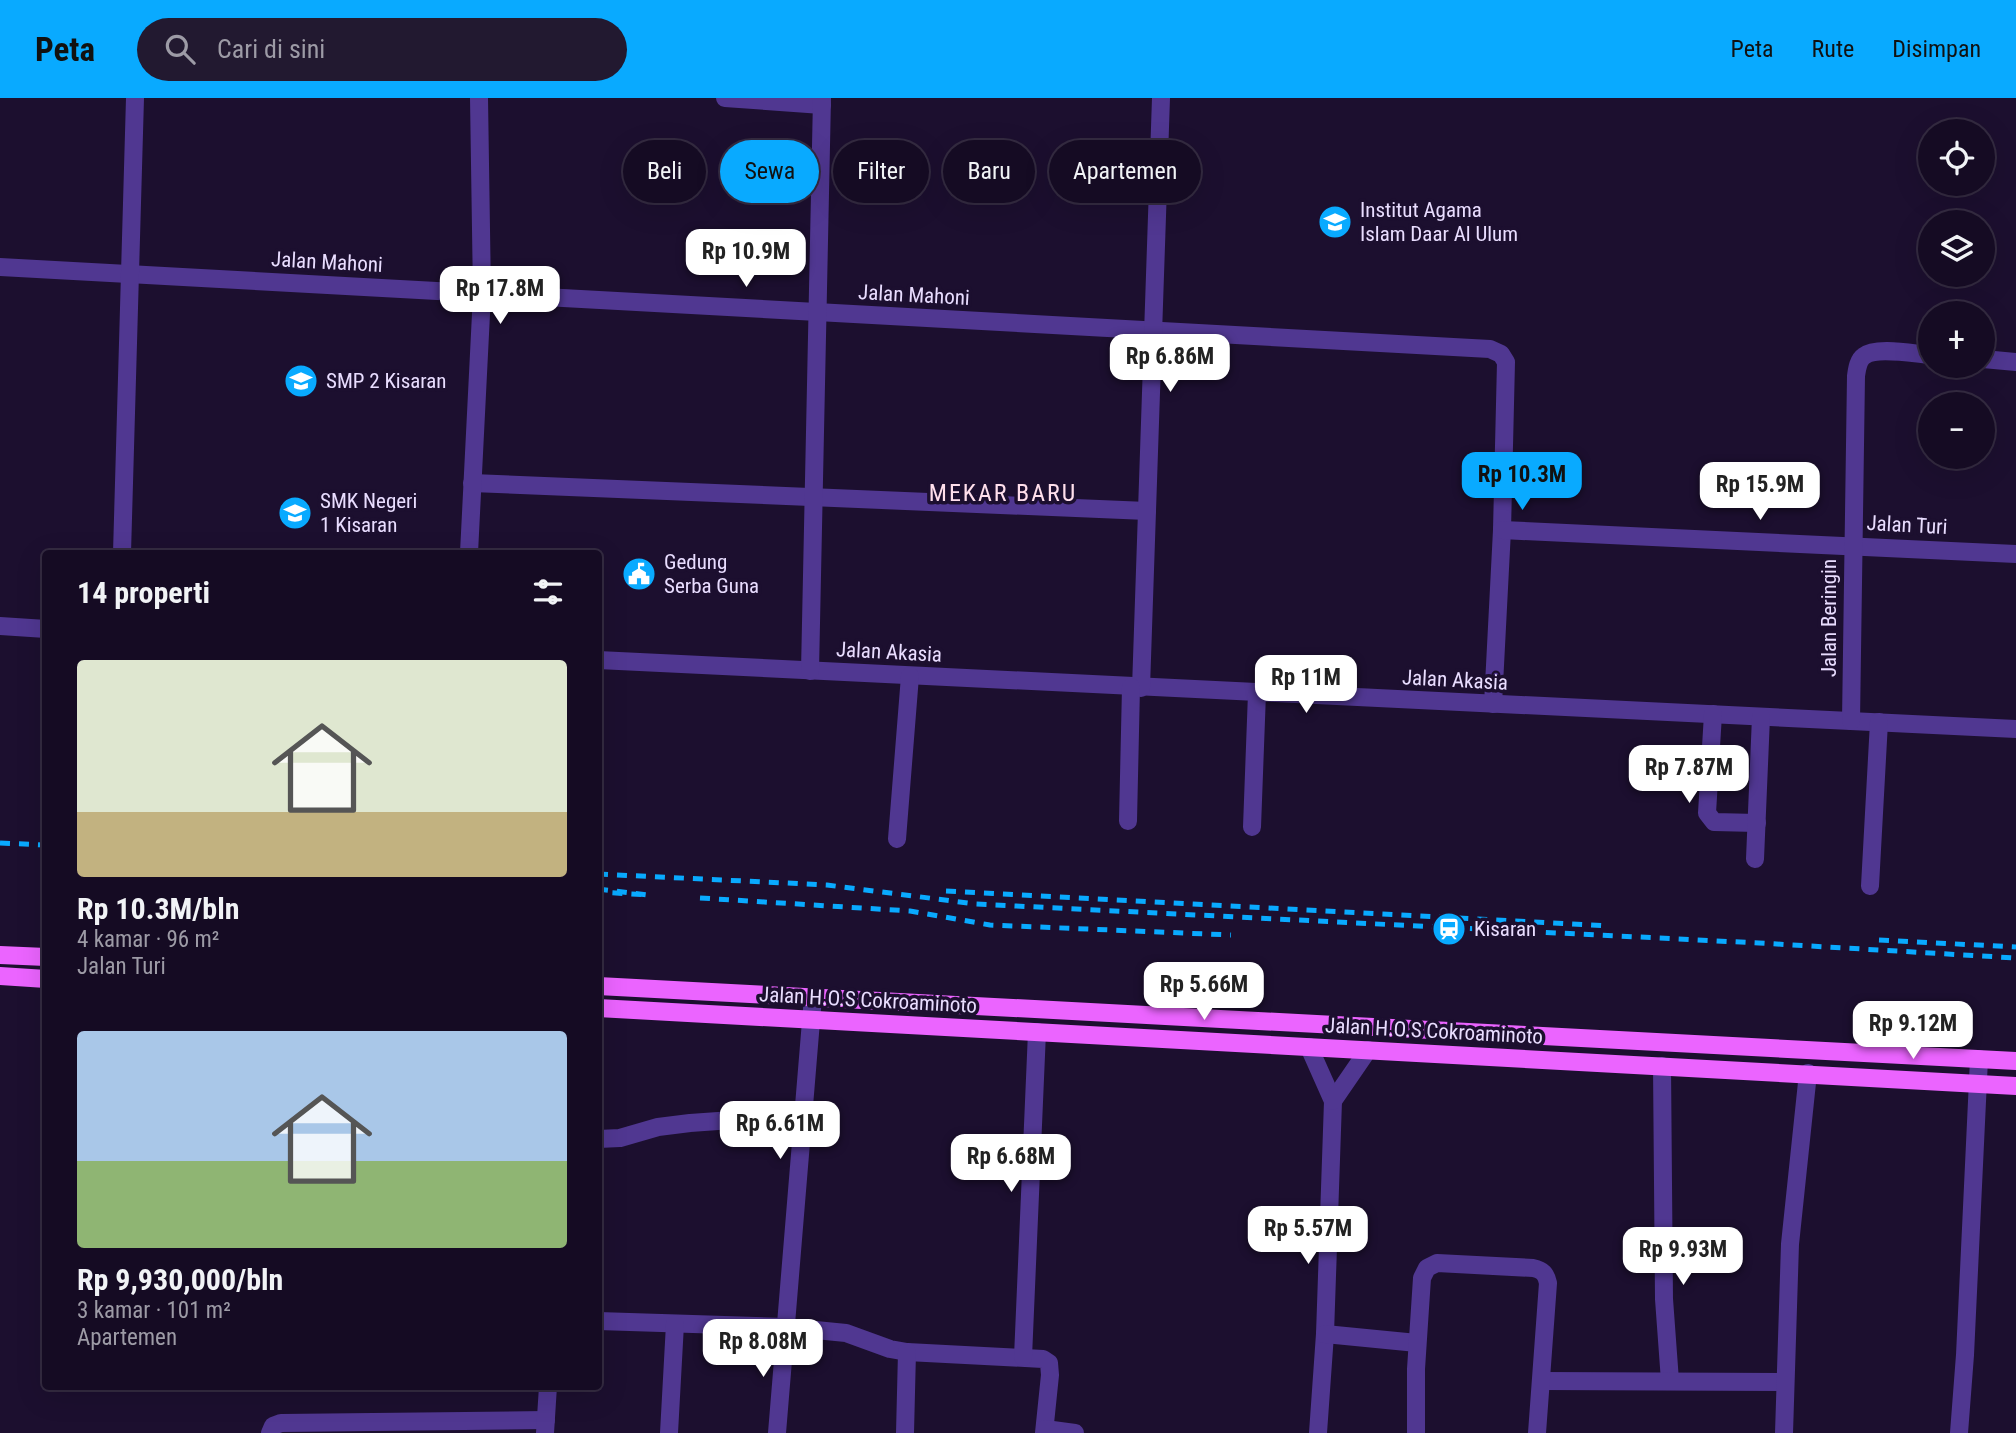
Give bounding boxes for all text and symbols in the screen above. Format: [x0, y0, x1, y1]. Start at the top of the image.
search box [137, 18, 627, 81]
text: Peta [35, 30, 95, 69]
icon: search [161, 30, 199, 68]
text: Cari di sini [217, 34, 325, 64]
text: Peta [1731, 35, 1774, 63]
text: Rute [1812, 35, 1854, 63]
text: Disimpan [1892, 35, 1981, 63]
map controls [1918, 119, 1995, 469]
button: locate [1918, 119, 1995, 196]
chip: Beli [623, 140, 706, 203]
chip: Sewa [720, 140, 819, 203]
chip: Filter [833, 140, 929, 203]
chip: Baru [943, 140, 1035, 203]
chip: Apartemen [1049, 140, 1201, 203]
place label: Institut Agama Islam Daar Al Ulum [1360, 198, 1518, 246]
school or university icon: Institut Agama Islam Daar Al Ulum [1316, 203, 1354, 241]
button: layers [1918, 210, 1995, 287]
pin: Rp 10.9M [674, 230, 818, 289]
text: Rp 10.9M [702, 238, 790, 265]
street label: Jalan Mahoni [271, 247, 383, 277]
pin: Rp 17.8M [428, 266, 572, 326]
text: Rp 17.8M [456, 275, 544, 302]
street label: Jalan Mahoni [858, 280, 970, 310]
button: + [1918, 301, 1995, 378]
pin: Rp 6.86M [1098, 334, 1242, 394]
text: Rp 6.86M [1126, 343, 1214, 370]
school or university icon: SMP 2 Kisaran [282, 362, 320, 400]
place label: SMP 2 Kisaran [326, 369, 447, 393]
button: − [1918, 392, 1995, 469]
pin: Rp 10.3M [1450, 452, 1594, 512]
text: Rp 10.3M [1478, 461, 1566, 488]
pin: Rp 15.9M [1688, 462, 1832, 522]
text: Rp 15.9M [1716, 471, 1804, 498]
district label: MEKAR BARU [929, 479, 1077, 507]
place label: SMK Negeri 1 Kisaran [320, 489, 417, 537]
school or university icon: SMK Negeri 1 Kisaran [276, 494, 314, 532]
street label: Jalan Turi [1866, 511, 1948, 539]
place label: Gedung Serba Guna [664, 550, 759, 598]
public building icon: Gedung Serba Guna [620, 555, 658, 593]
street label: Jalan Beringin [1817, 559, 1841, 677]
icon: filters [529, 573, 567, 611]
text: 14 properti [77, 575, 210, 610]
street label: Jalan Akasia [835, 637, 943, 667]
pin: Rp 11M [1249, 656, 1363, 715]
text: Rp 11M [1271, 664, 1341, 691]
street label: Jalan Akasia [1401, 665, 1509, 695]
icon: home [259, 705, 385, 831]
pin: Rp 7.87M [1617, 746, 1761, 805]
text: Rp 7.87M [1645, 754, 1733, 781]
text: Rp 10.3M/bln [77, 891, 239, 926]
station icon: Kisaran [1430, 910, 1468, 948]
place label: Kisaran [1474, 917, 1536, 941]
text: 4 kamar · 96 m² [77, 926, 219, 953]
text: Jalan Turi [77, 953, 166, 980]
pin: Rp 5.66M [1132, 962, 1276, 1022]
text: Rp 5.66M [1160, 971, 1248, 998]
street label: Jalan H.O.S Cokroaminoto [758, 982, 978, 1018]
pin: Rp 9.12M [1841, 1002, 1985, 1061]
text: Rp 9.12M [1869, 1010, 1957, 1037]
street label: Jalan H.O.S Cokroaminoto [1324, 1013, 1544, 1049]
icon: home [259, 1076, 385, 1202]
pin: Rp 6.61M [708, 1102, 852, 1161]
text: Rp 6.61M [736, 1110, 824, 1137]
pin: Rp 6.68M [939, 1134, 1083, 1194]
text: Rp 6.68M [967, 1143, 1055, 1170]
pin: Rp 5.57M [1236, 1206, 1380, 1266]
text: Rp 5.57M [1264, 1215, 1352, 1242]
pin: Rp 9.93M [1611, 1228, 1755, 1287]
text: Rp 9.93M [1639, 1236, 1727, 1263]
text: Rp 9,930,000/bln [77, 1262, 283, 1297]
text: 3 kamar · 101 m² [77, 1297, 231, 1324]
pin: Rp 8.08M [691, 1320, 835, 1379]
text: Apartemen [77, 1324, 177, 1351]
text: Rp 8.08M [719, 1328, 807, 1355]

